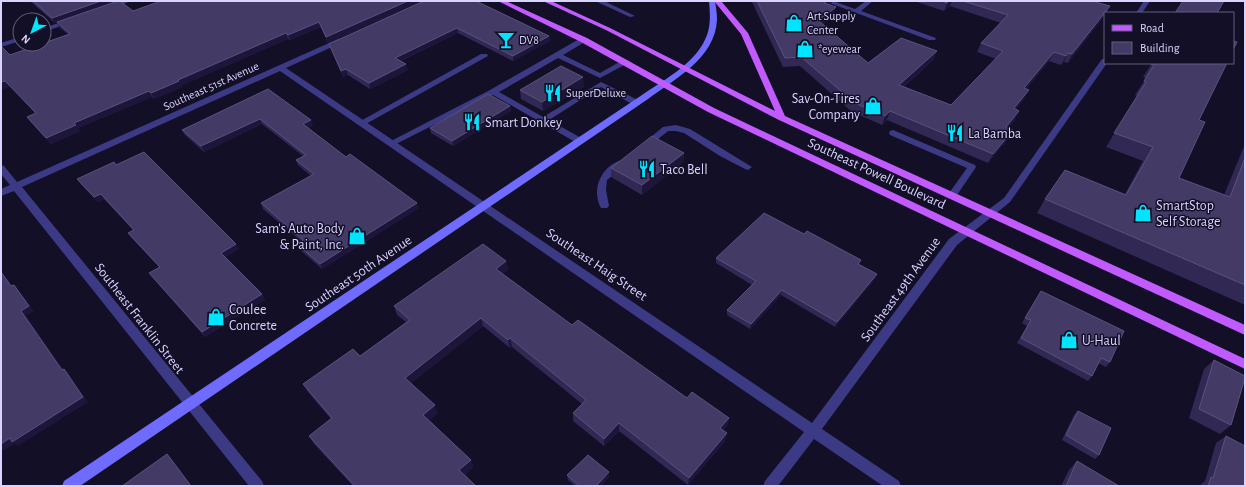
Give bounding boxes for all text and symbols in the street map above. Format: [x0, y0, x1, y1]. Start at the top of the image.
place label: Art Supply Center [807, 10, 856, 36]
north arrow [12, 12, 52, 52]
legend [1104, 12, 1234, 64]
shop icon: Art Supply Center [784, 13, 804, 33]
text: Road [1140, 22, 1164, 34]
bar icon: DV8 [496, 30, 516, 50]
text: N [19, 33, 32, 46]
place label: DV8 [519, 34, 539, 46]
shop icon: *eyewear [795, 39, 815, 59]
text: Building [1140, 42, 1180, 54]
place label: *eyewear [818, 43, 861, 56]
street label: Southeast 51st Avenue [161, 60, 261, 112]
restaurant icon: SuperDeluxe [543, 83, 563, 103]
place label: SuperDeluxe [566, 87, 626, 99]
place label: Sav-On-Tires Company [792, 92, 860, 122]
shop icon: Sav-On-Tires Company [863, 96, 883, 116]
restaurant icon: Smart Donkey [462, 112, 482, 132]
place label: Smart Donkey [485, 116, 562, 130]
restaurant icon: La Bamba [945, 123, 965, 143]
place label: La Bamba [968, 127, 1022, 141]
street label: Southeast Powell Boulevard [805, 136, 948, 212]
restaurant icon: Taco Bell [637, 159, 657, 179]
place label: Taco Bell [660, 163, 708, 177]
place label: SmartStop Self Storage [1156, 199, 1221, 229]
shop icon: SmartStop Self Storage [1133, 203, 1153, 223]
place label: Sam's Auto Body & Paint, Inc. [255, 222, 344, 252]
shop icon: Sam's Auto Body & Paint, Inc. [347, 226, 367, 246]
street label: Southeast Haig Street [544, 226, 650, 304]
street label: Southeast 50th Avenue [303, 233, 414, 315]
street label: Southeast 49th Avenue [858, 235, 943, 344]
street label: Southeast Franklin Street [92, 261, 187, 377]
place label: Coulee Concrete [229, 303, 277, 333]
shop icon: Coulee Concrete [206, 307, 226, 327]
shop icon: U-Haul [1059, 330, 1079, 350]
place label: U-Haul [1082, 334, 1121, 348]

